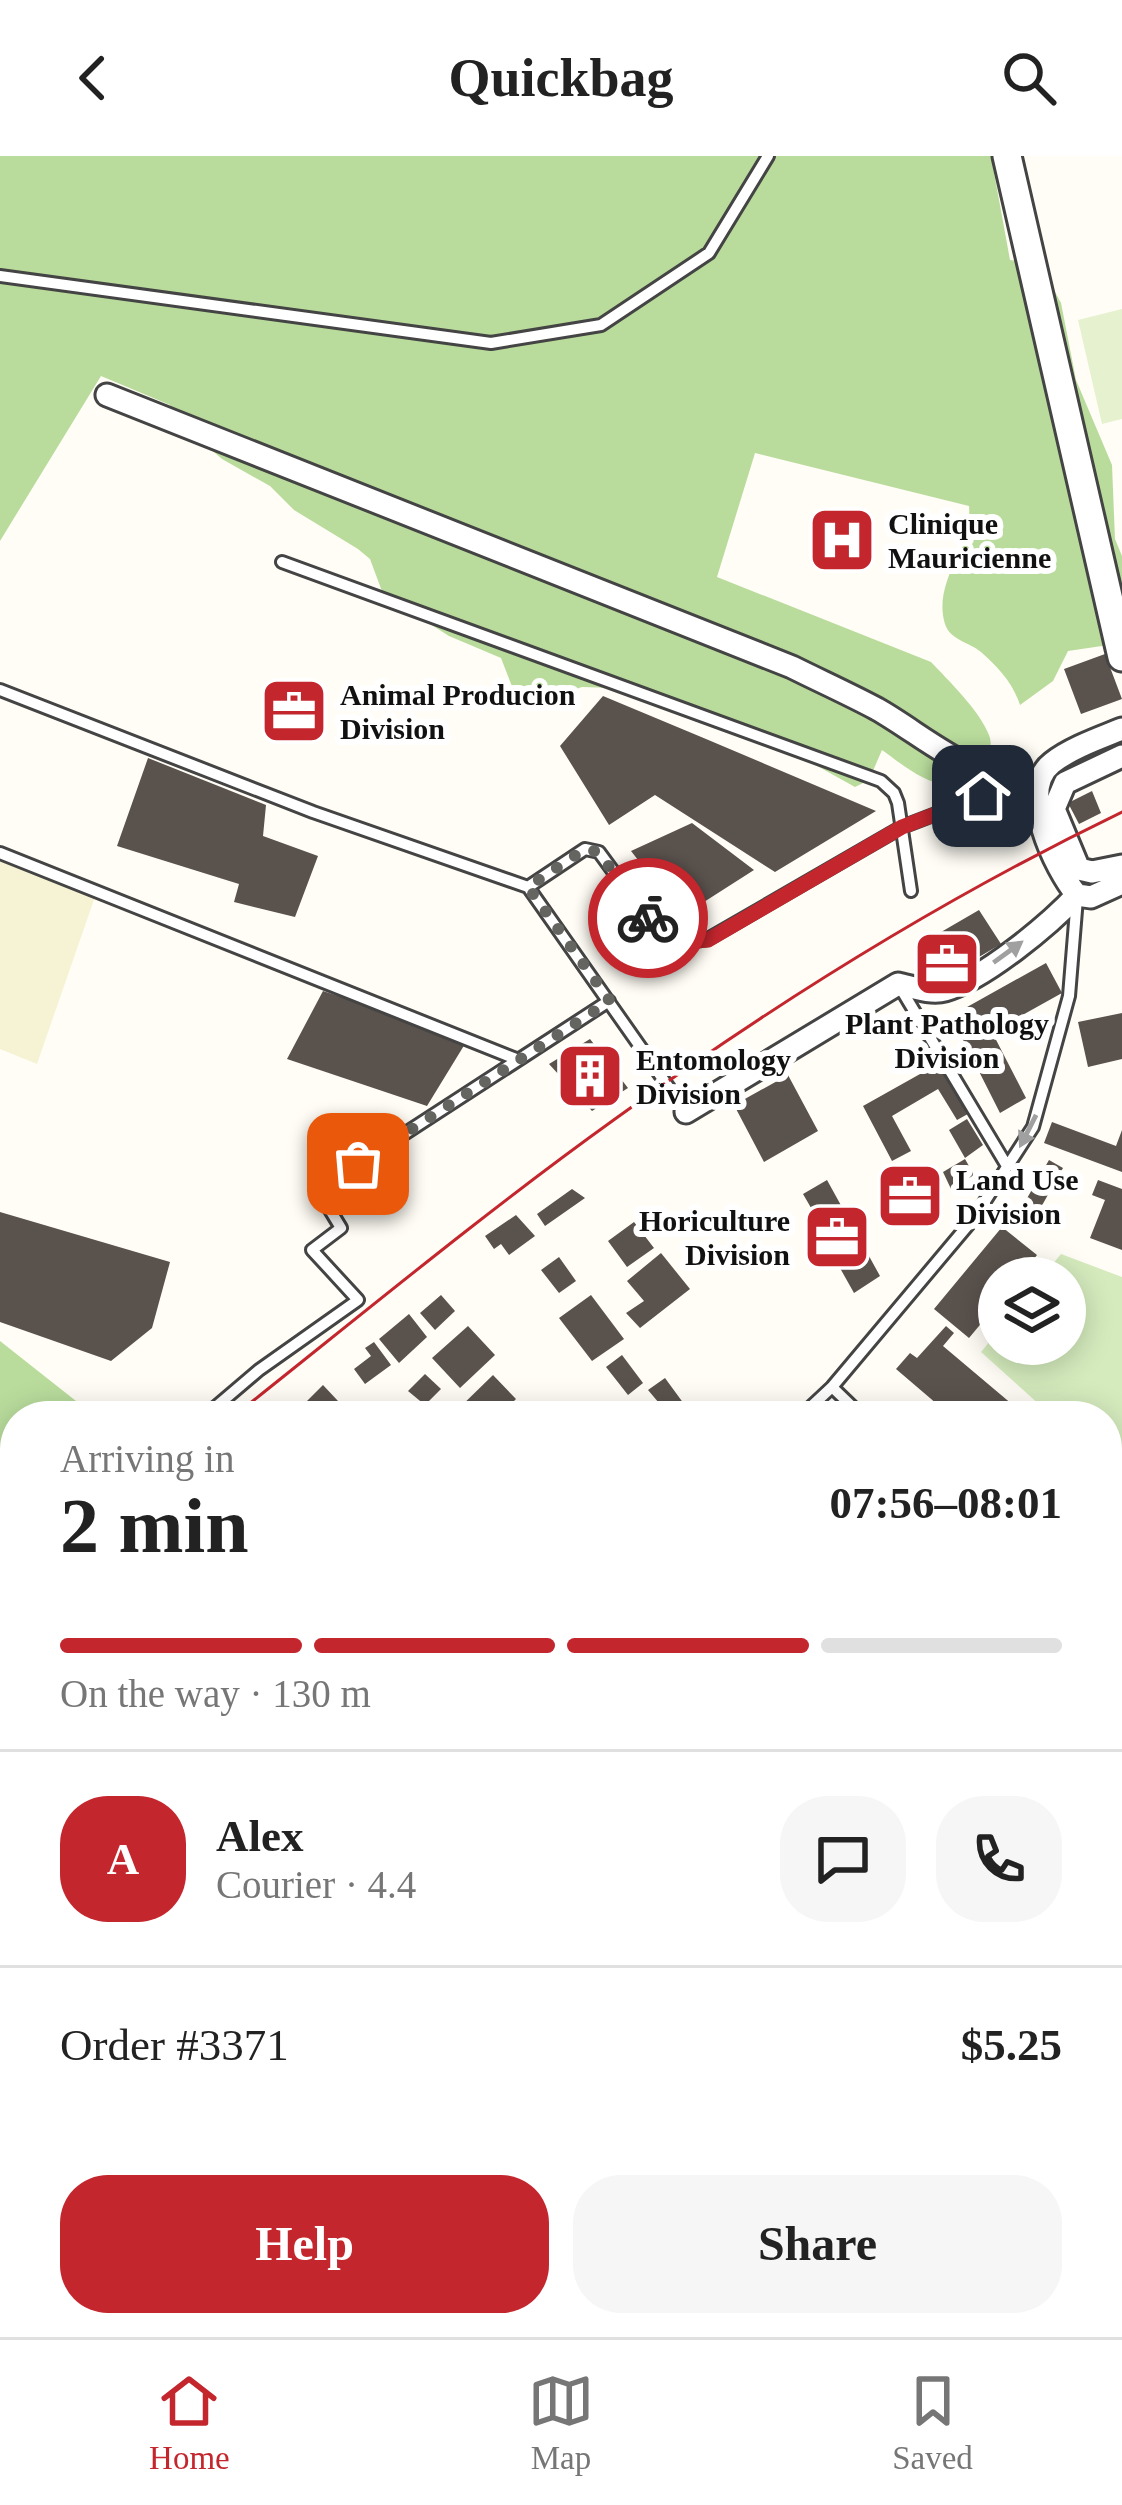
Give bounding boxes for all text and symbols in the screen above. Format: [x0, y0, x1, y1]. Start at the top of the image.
icon: back [60, 45, 126, 111]
icon: search [996, 45, 1062, 111]
text: Quickbag [448, 48, 674, 108]
hospital icon: Clinique Mauricienne [807, 505, 877, 575]
place label: Clinique Mauricienne [888, 507, 1051, 574]
office icon: Animal Producion Division [259, 676, 329, 746]
place label: Animal Producion Division [340, 678, 576, 745]
pin [932, 745, 1034, 847]
icon: home [950, 763, 1016, 829]
courier [588, 858, 708, 978]
icon: bike [615, 885, 681, 951]
office icon: Plant Pathology Division [912, 929, 982, 999]
one-way arrow [992, 941, 1024, 964]
place label: Plant Pathology Division [845, 1007, 1049, 1074]
building icon: Entomology Division [555, 1041, 625, 1111]
place label: Entomology Division [636, 1043, 791, 1110]
pin [307, 1113, 409, 1215]
one-way arrow [1018, 1113, 1038, 1148]
icon: bag [325, 1131, 391, 1197]
office icon: Land Use Division [875, 1161, 945, 1231]
place label: Land Use Division [956, 1163, 1079, 1230]
office icon: Horiculture Division [802, 1202, 872, 1272]
place label: Horiculture Division [639, 1204, 790, 1271]
map controls [978, 1257, 1086, 1365]
button: layers [978, 1257, 1086, 1365]
text: Arriving in [60, 1437, 234, 1480]
text: 07:56–08:01 [830, 1478, 1062, 1528]
text: 2 min [60, 1482, 249, 1569]
text: On the way · 130 m [60, 1672, 371, 1715]
button: chat [780, 1796, 906, 1922]
button: phone [936, 1796, 1062, 1922]
text: Alex [216, 1811, 303, 1861]
text: A [107, 1834, 139, 1884]
text: Courier · 4.4 [216, 1863, 416, 1906]
text: Order #3371 [60, 2020, 289, 2070]
text: $5.25 [961, 2020, 1062, 2070]
button: Help [60, 2175, 549, 2313]
button: Share [573, 2175, 1062, 2313]
tab: Home [149, 2368, 230, 2477]
tab: Map [528, 2368, 594, 2477]
tab: Saved [892, 2368, 973, 2477]

